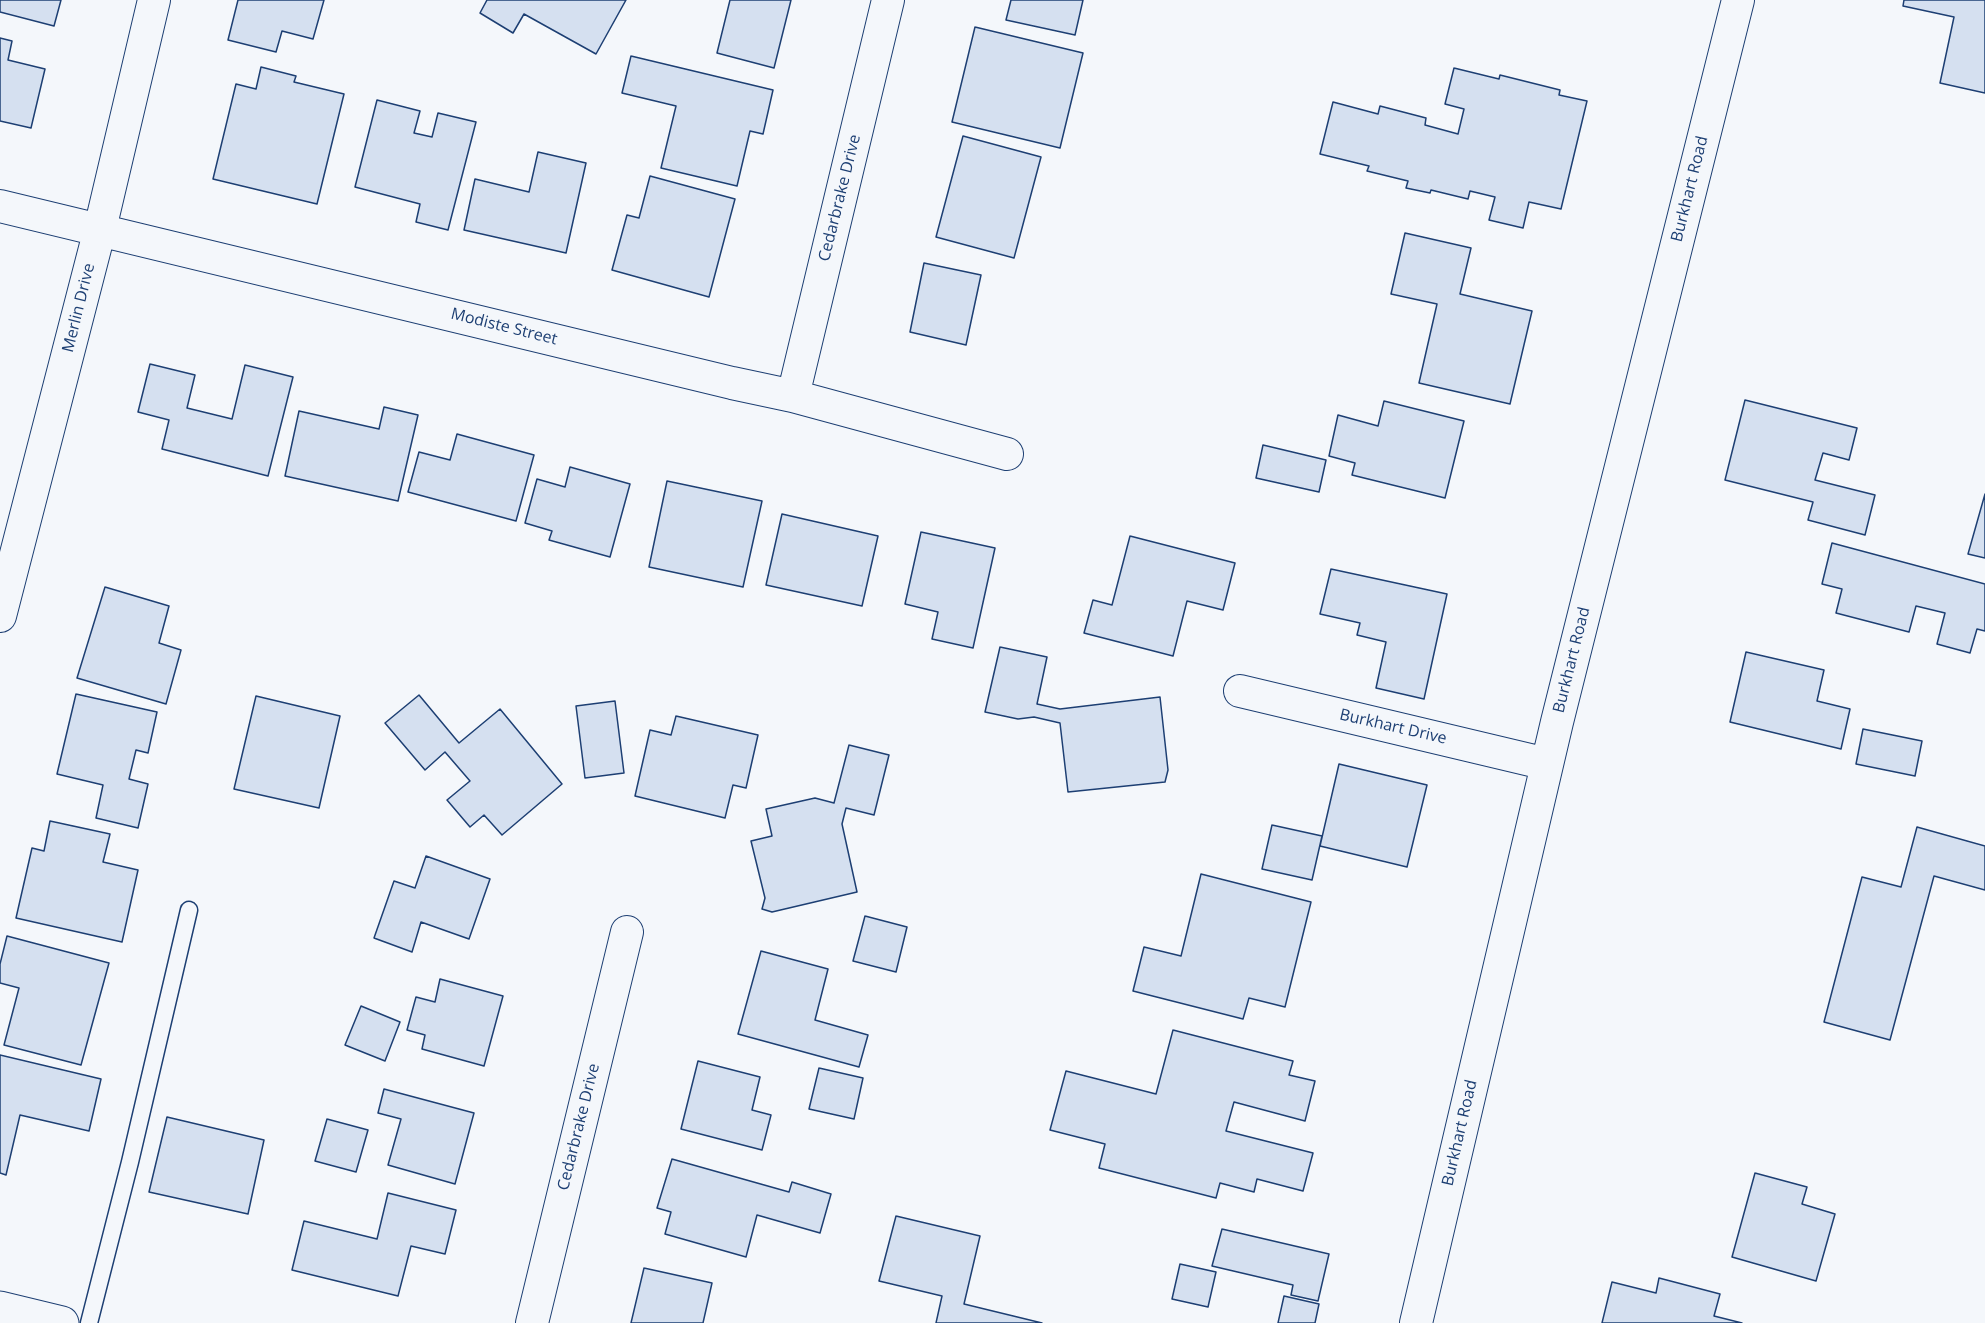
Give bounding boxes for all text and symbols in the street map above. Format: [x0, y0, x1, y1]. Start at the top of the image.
street label: Cedarbrake Drive [815, 133, 865, 263]
street label: Burkhart Road [1668, 134, 1712, 244]
street label: Merlin Drive [59, 261, 99, 355]
street label: Modiste Street [449, 305, 559, 349]
street label: Burkhart Road [1550, 605, 1594, 715]
street label: Burkhart Drive [1338, 705, 1448, 749]
street label: Cedarbrake Drive [554, 1062, 604, 1192]
street label: Burkhart Road [1438, 1078, 1482, 1188]

